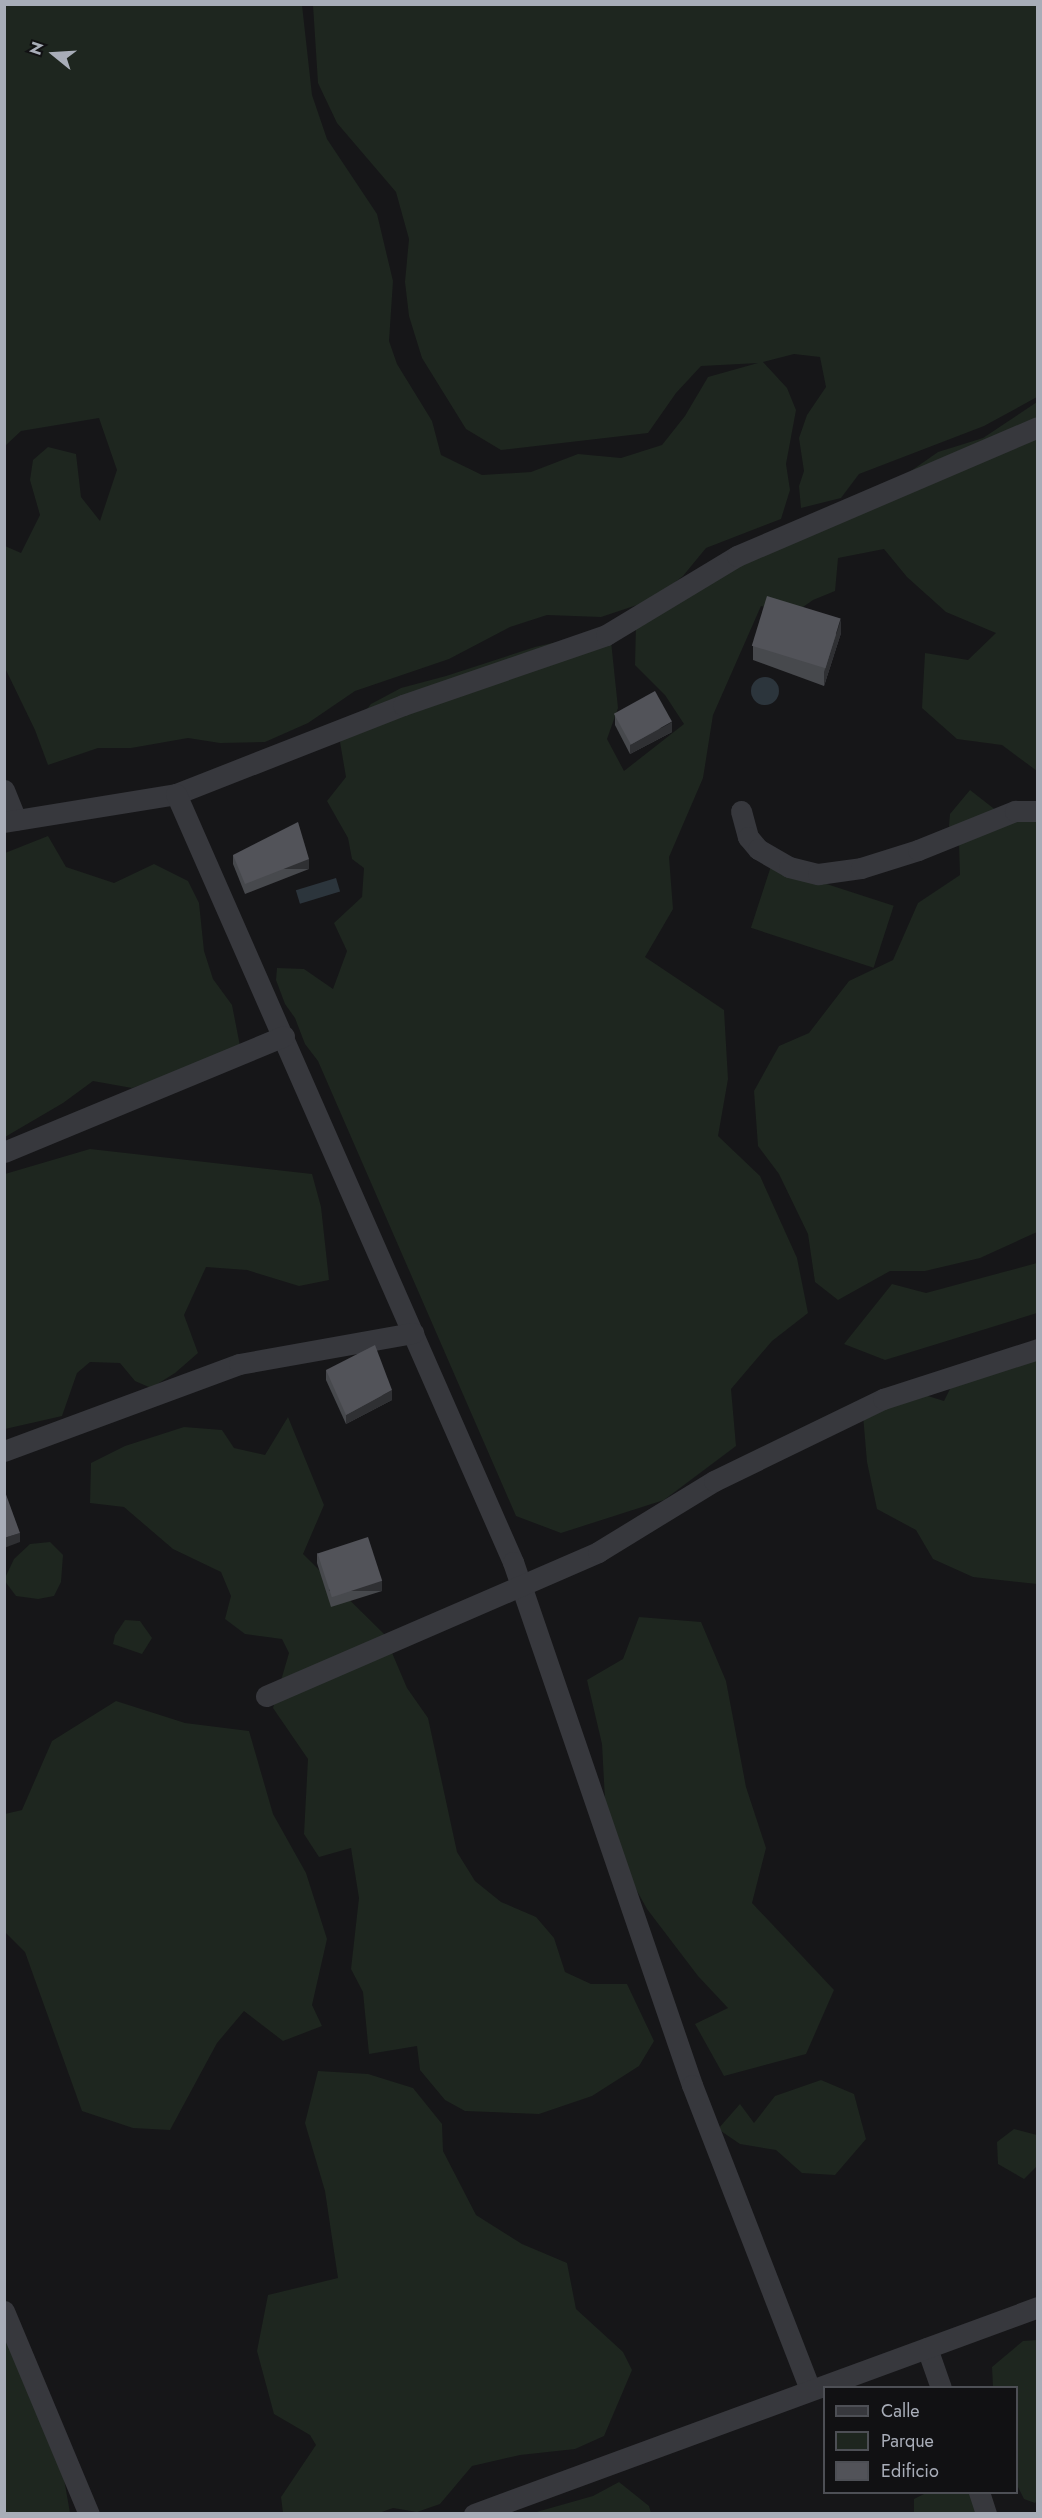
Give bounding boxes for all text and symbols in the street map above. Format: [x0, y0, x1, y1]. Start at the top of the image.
north arrow [24, 24, 84, 84]
text: N [24, 39, 49, 58]
legend [823, 2386, 1018, 2494]
text: Calle [881, 2398, 920, 2424]
text: Parque [881, 2428, 934, 2454]
text: Edificio [881, 2458, 939, 2484]

